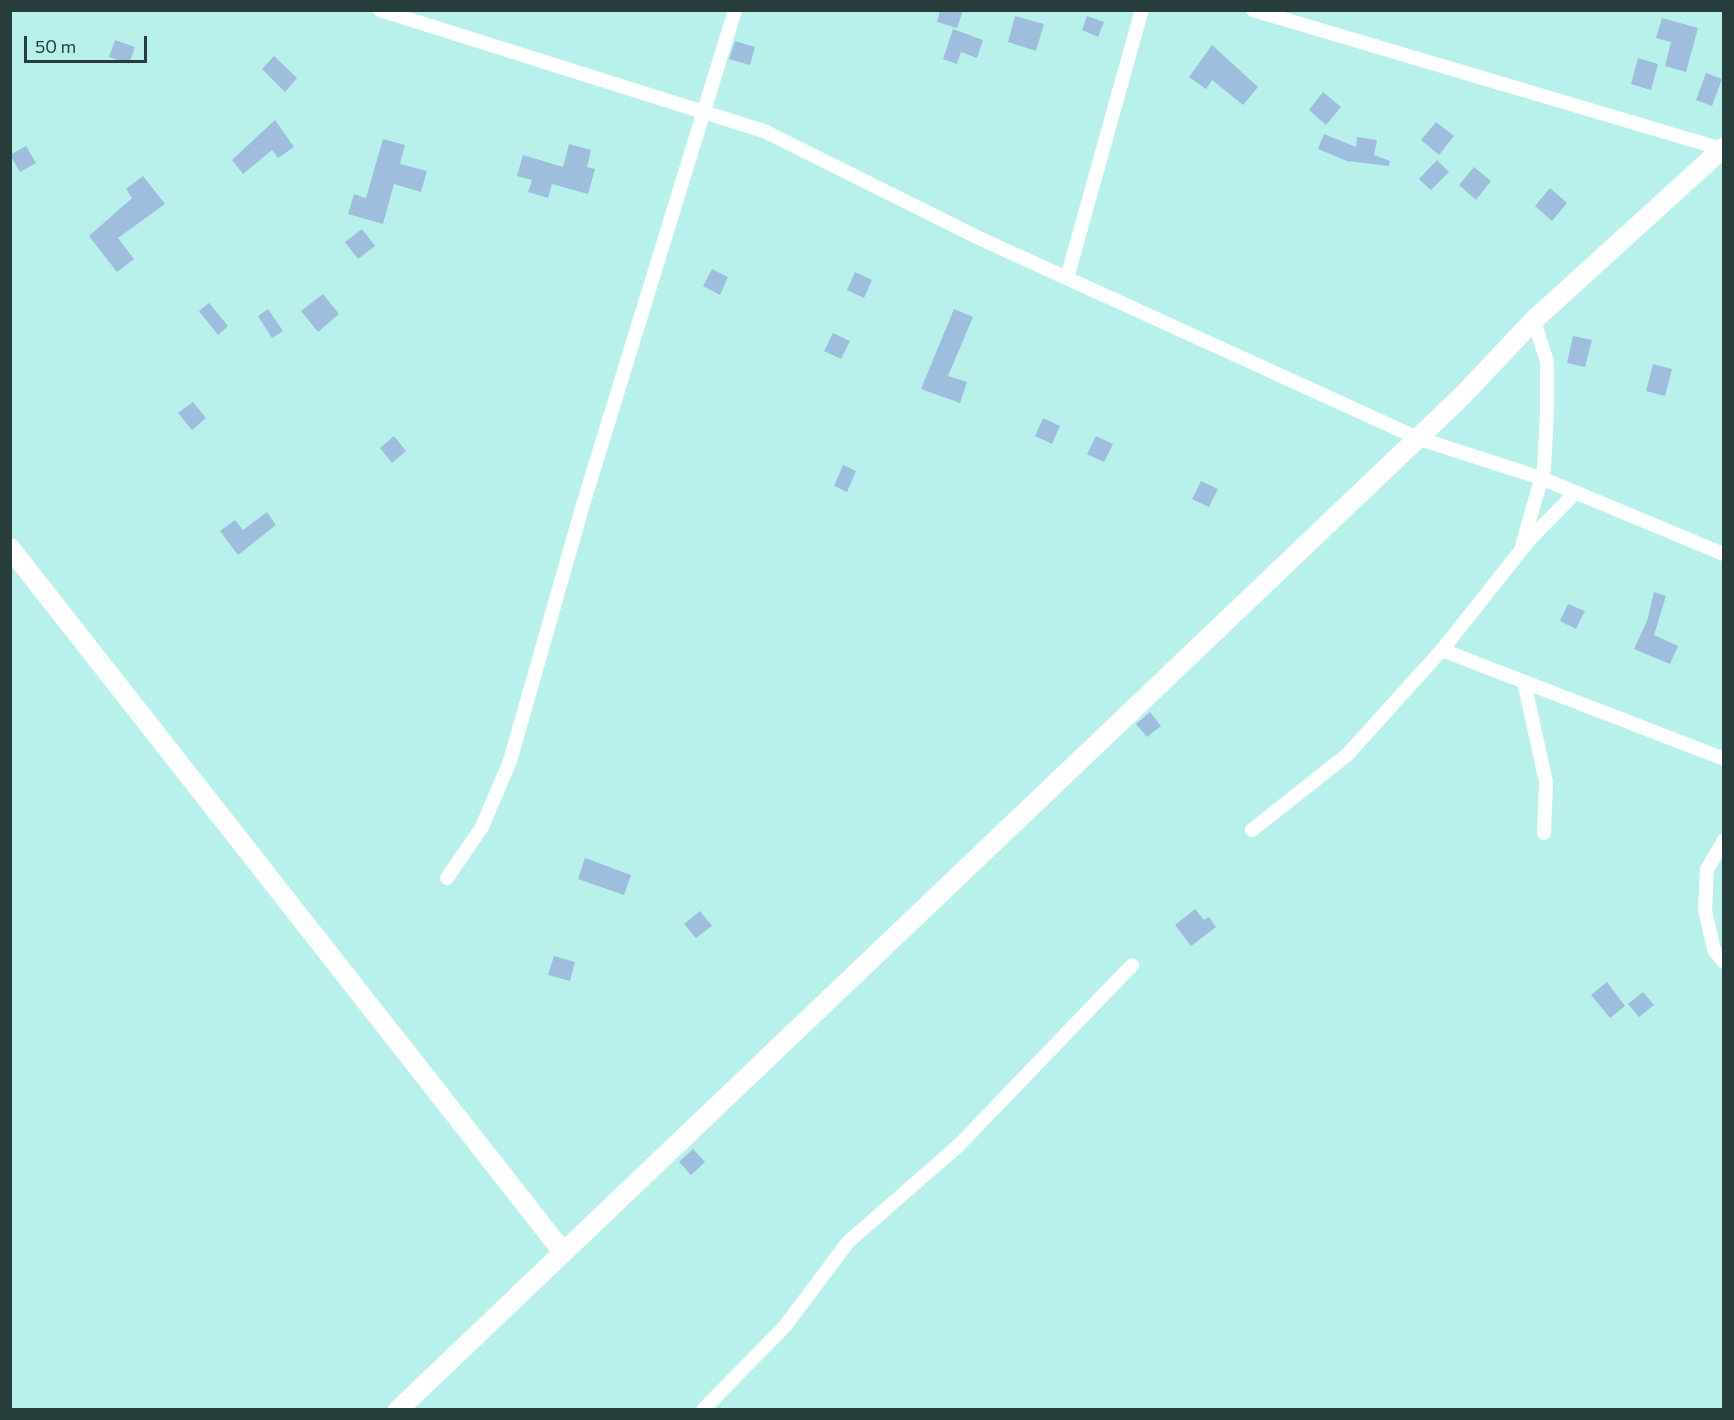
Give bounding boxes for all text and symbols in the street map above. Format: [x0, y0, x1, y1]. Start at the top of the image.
scale bar [27, 24, 150, 62]
text: 50 m [35, 35, 76, 57]

